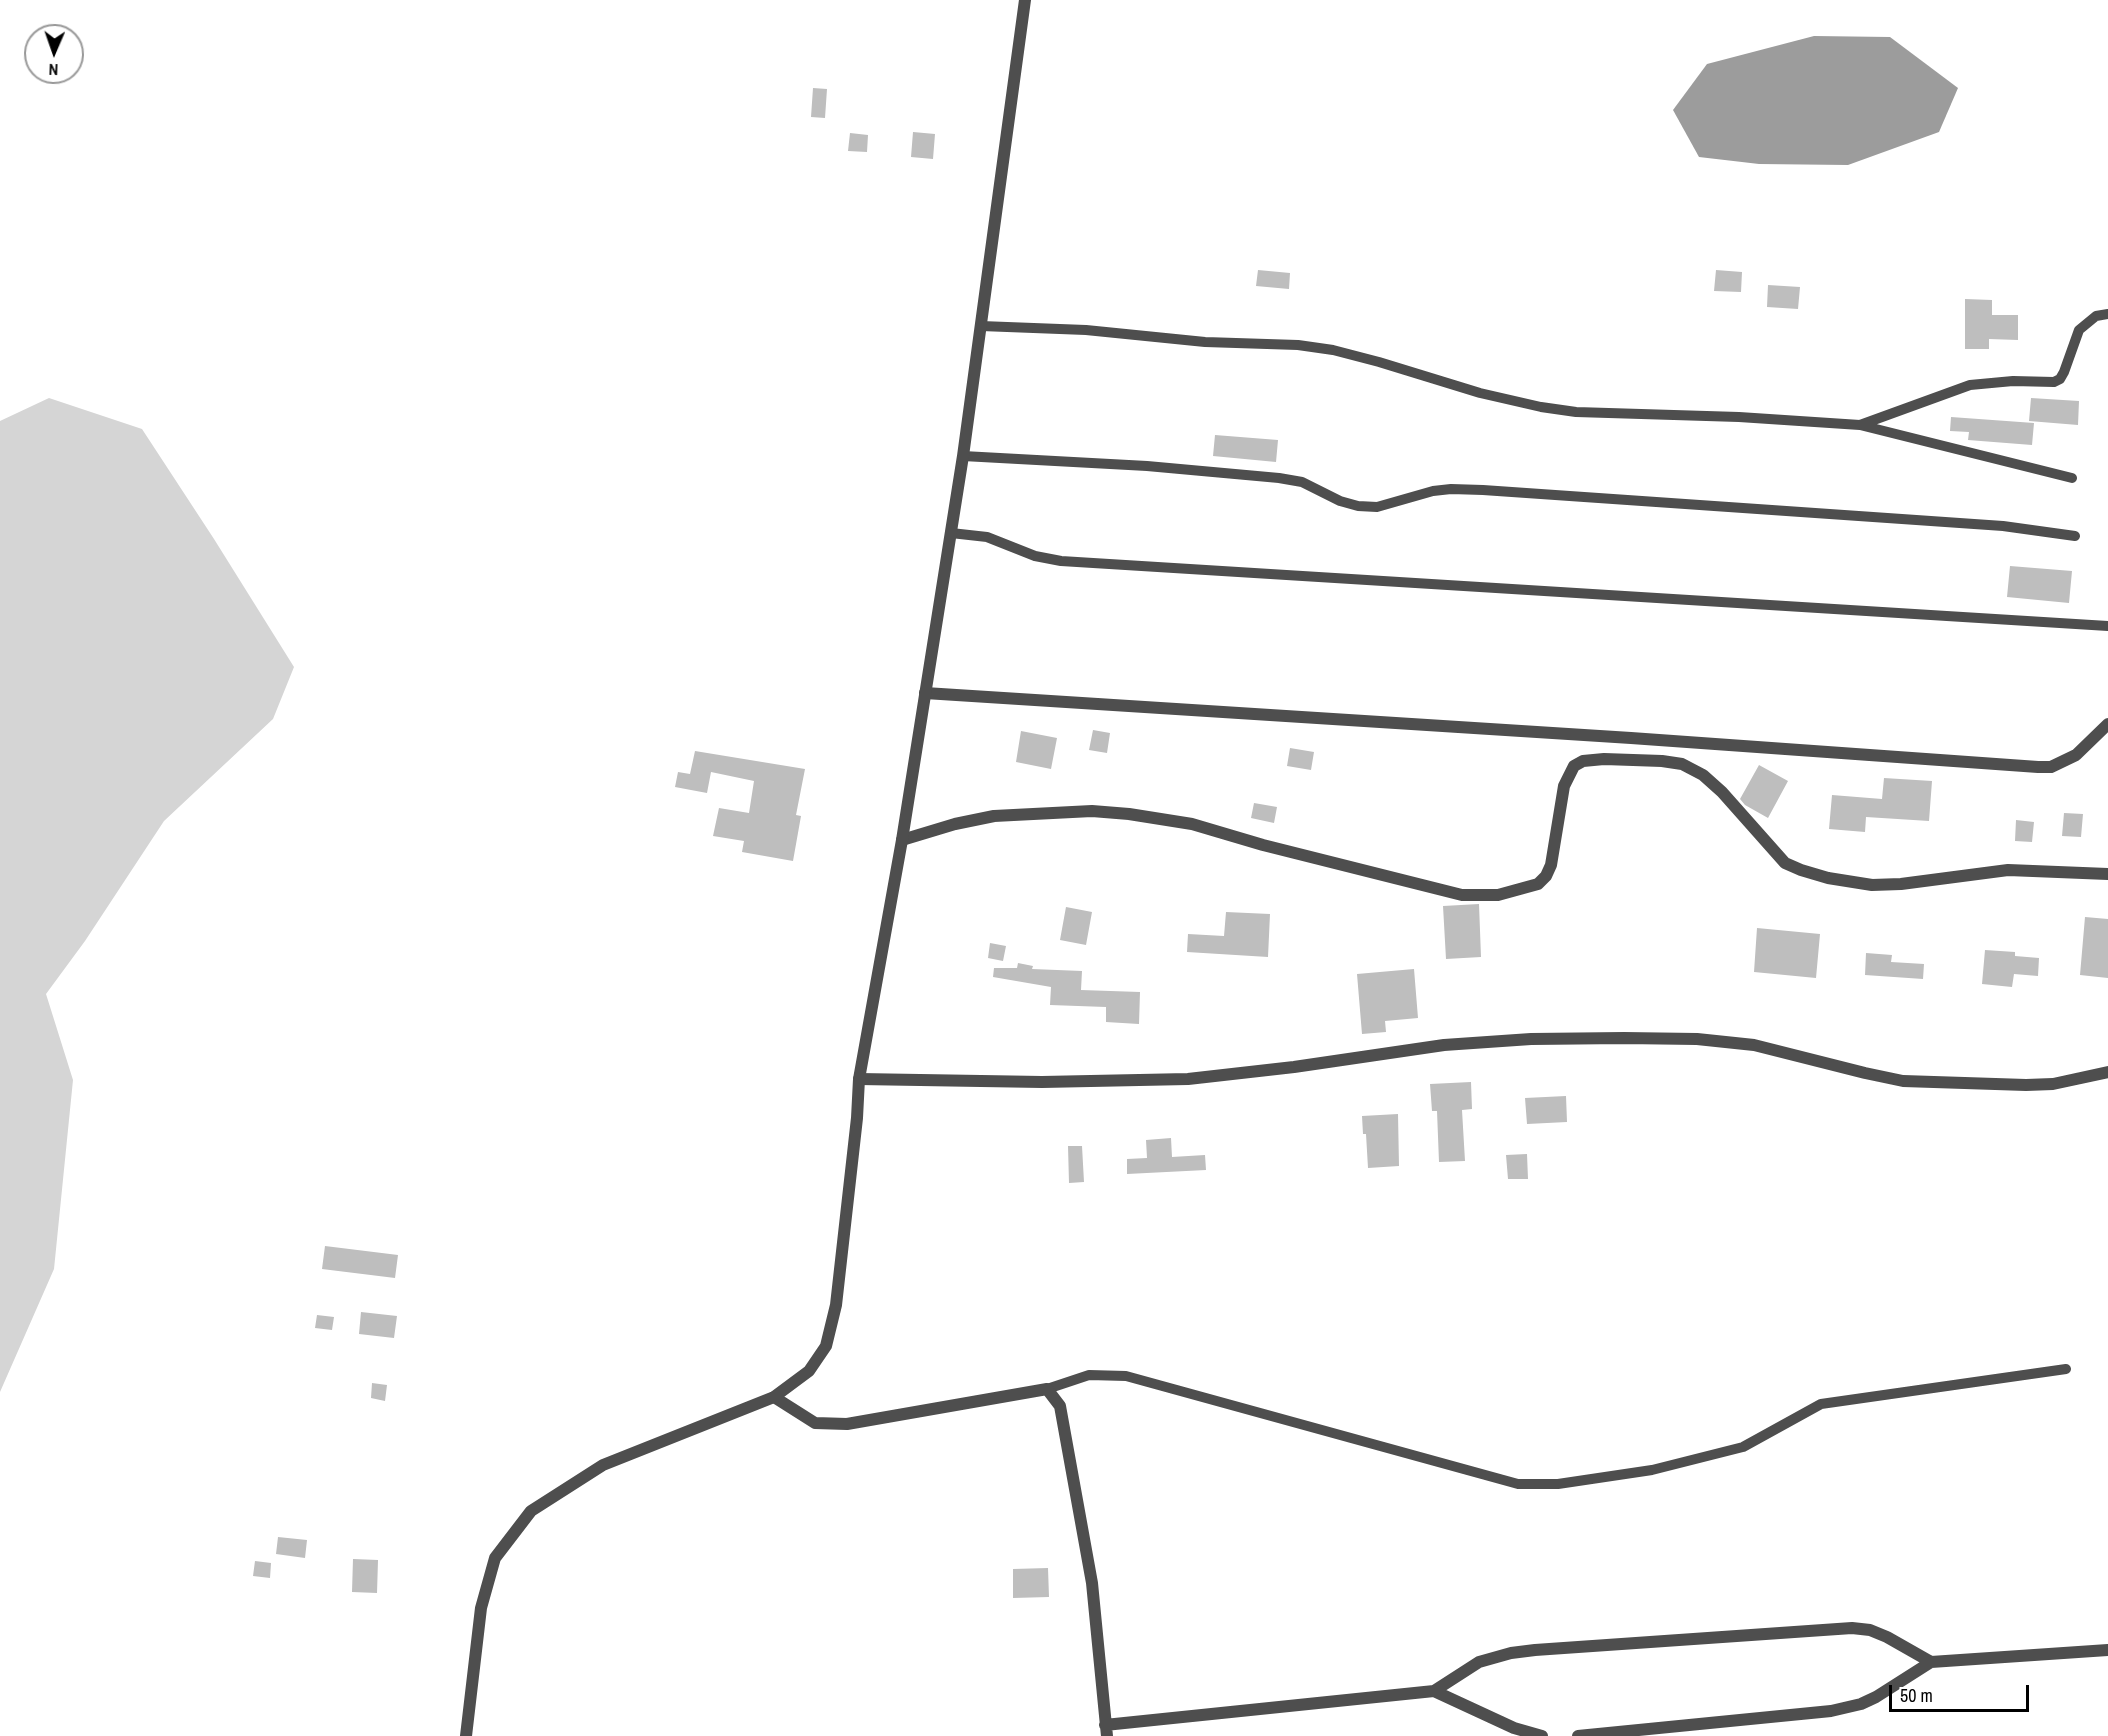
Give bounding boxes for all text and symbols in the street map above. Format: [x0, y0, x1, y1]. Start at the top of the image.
north arrow [24, 24, 84, 84]
text: N [48, 59, 59, 81]
scale bar [1892, 1673, 2032, 1711]
text: 50 m [1900, 1683, 1933, 1708]

